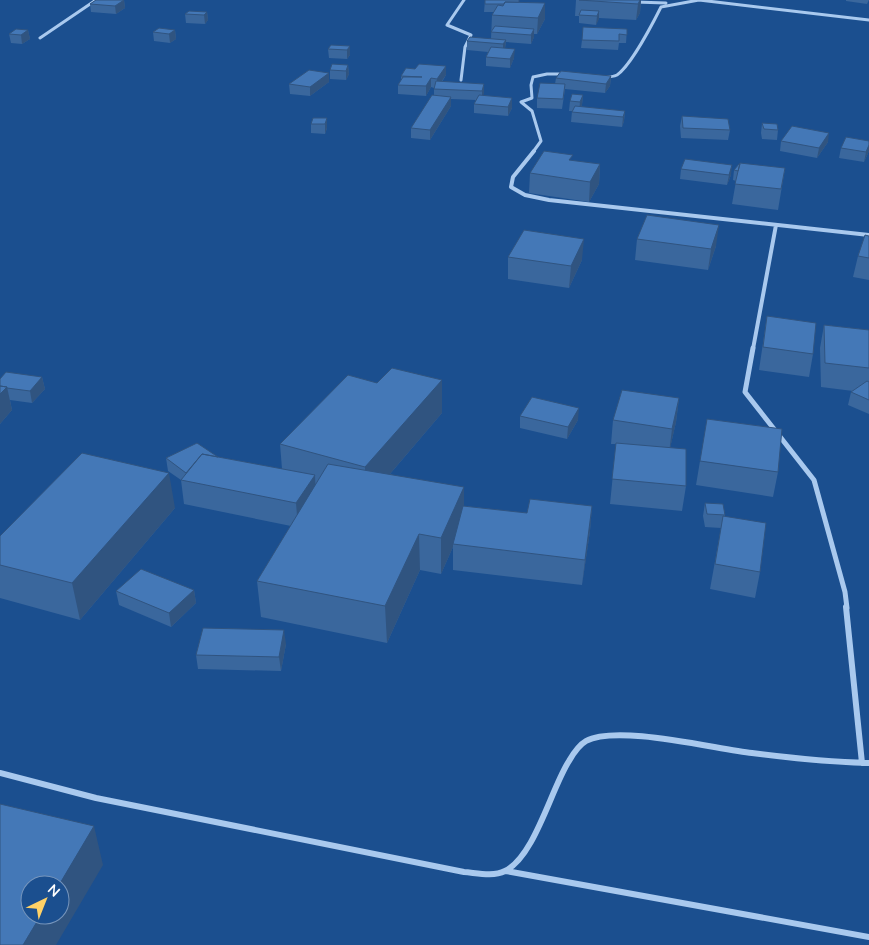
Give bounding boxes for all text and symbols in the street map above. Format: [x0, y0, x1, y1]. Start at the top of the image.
north arrow [20, 875, 70, 925]
text: N [43, 880, 64, 901]

